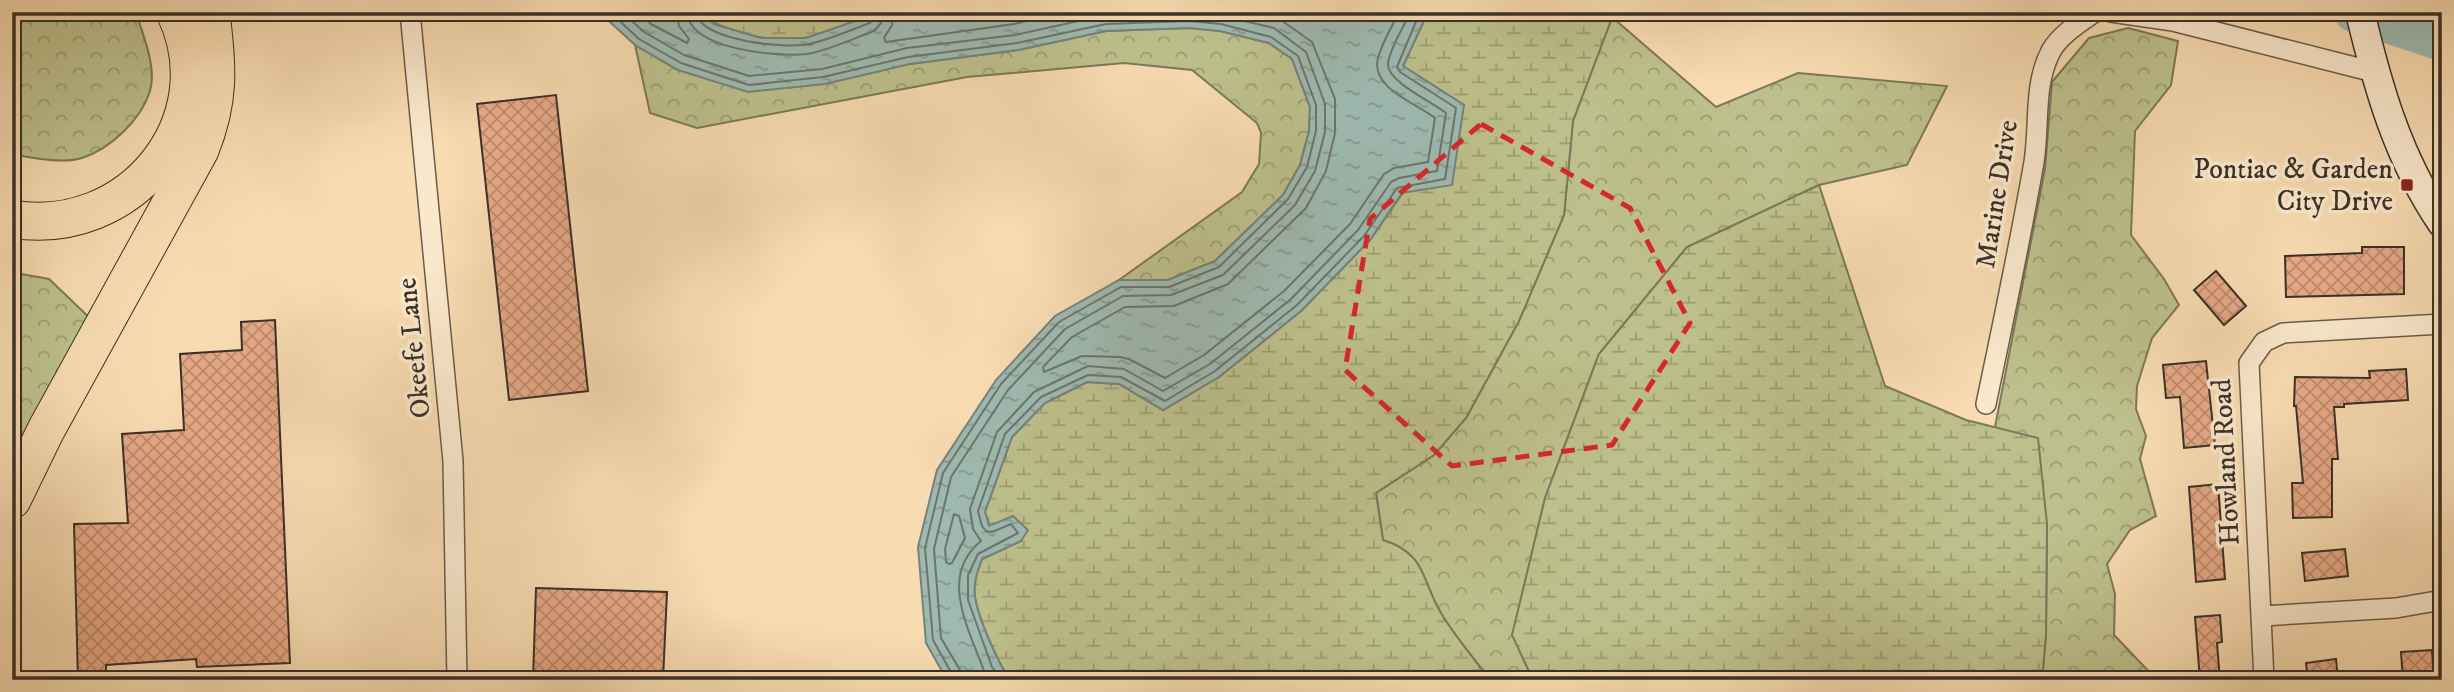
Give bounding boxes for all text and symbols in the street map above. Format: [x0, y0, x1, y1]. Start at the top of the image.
street label: Marine Drive [1968, 117, 2026, 271]
place label: Pontiac & Garden City Drive [2193, 152, 2393, 219]
marker: Pontiac & Garden City Drive [2399, 177, 2415, 193]
street label: Okeefe Lane [389, 276, 439, 420]
street label: Howland Road [2204, 378, 2248, 546]

